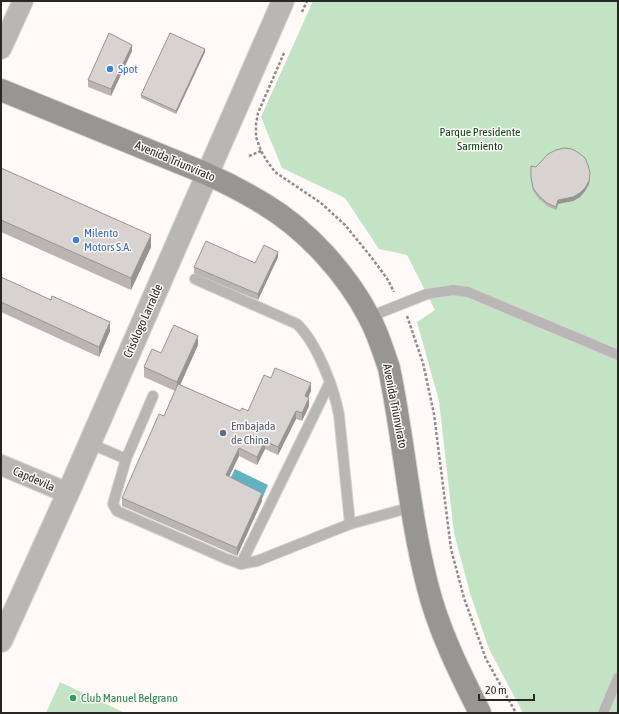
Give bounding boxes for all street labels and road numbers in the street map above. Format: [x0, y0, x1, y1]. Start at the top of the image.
street label: Avenida Triunvirato [133, 138, 217, 184]
street label: Crisólogo Larralde [120, 282, 166, 360]
street label: Avenida Triunvirato [380, 363, 410, 450]
street label: Capdevila [11, 464, 57, 494]

